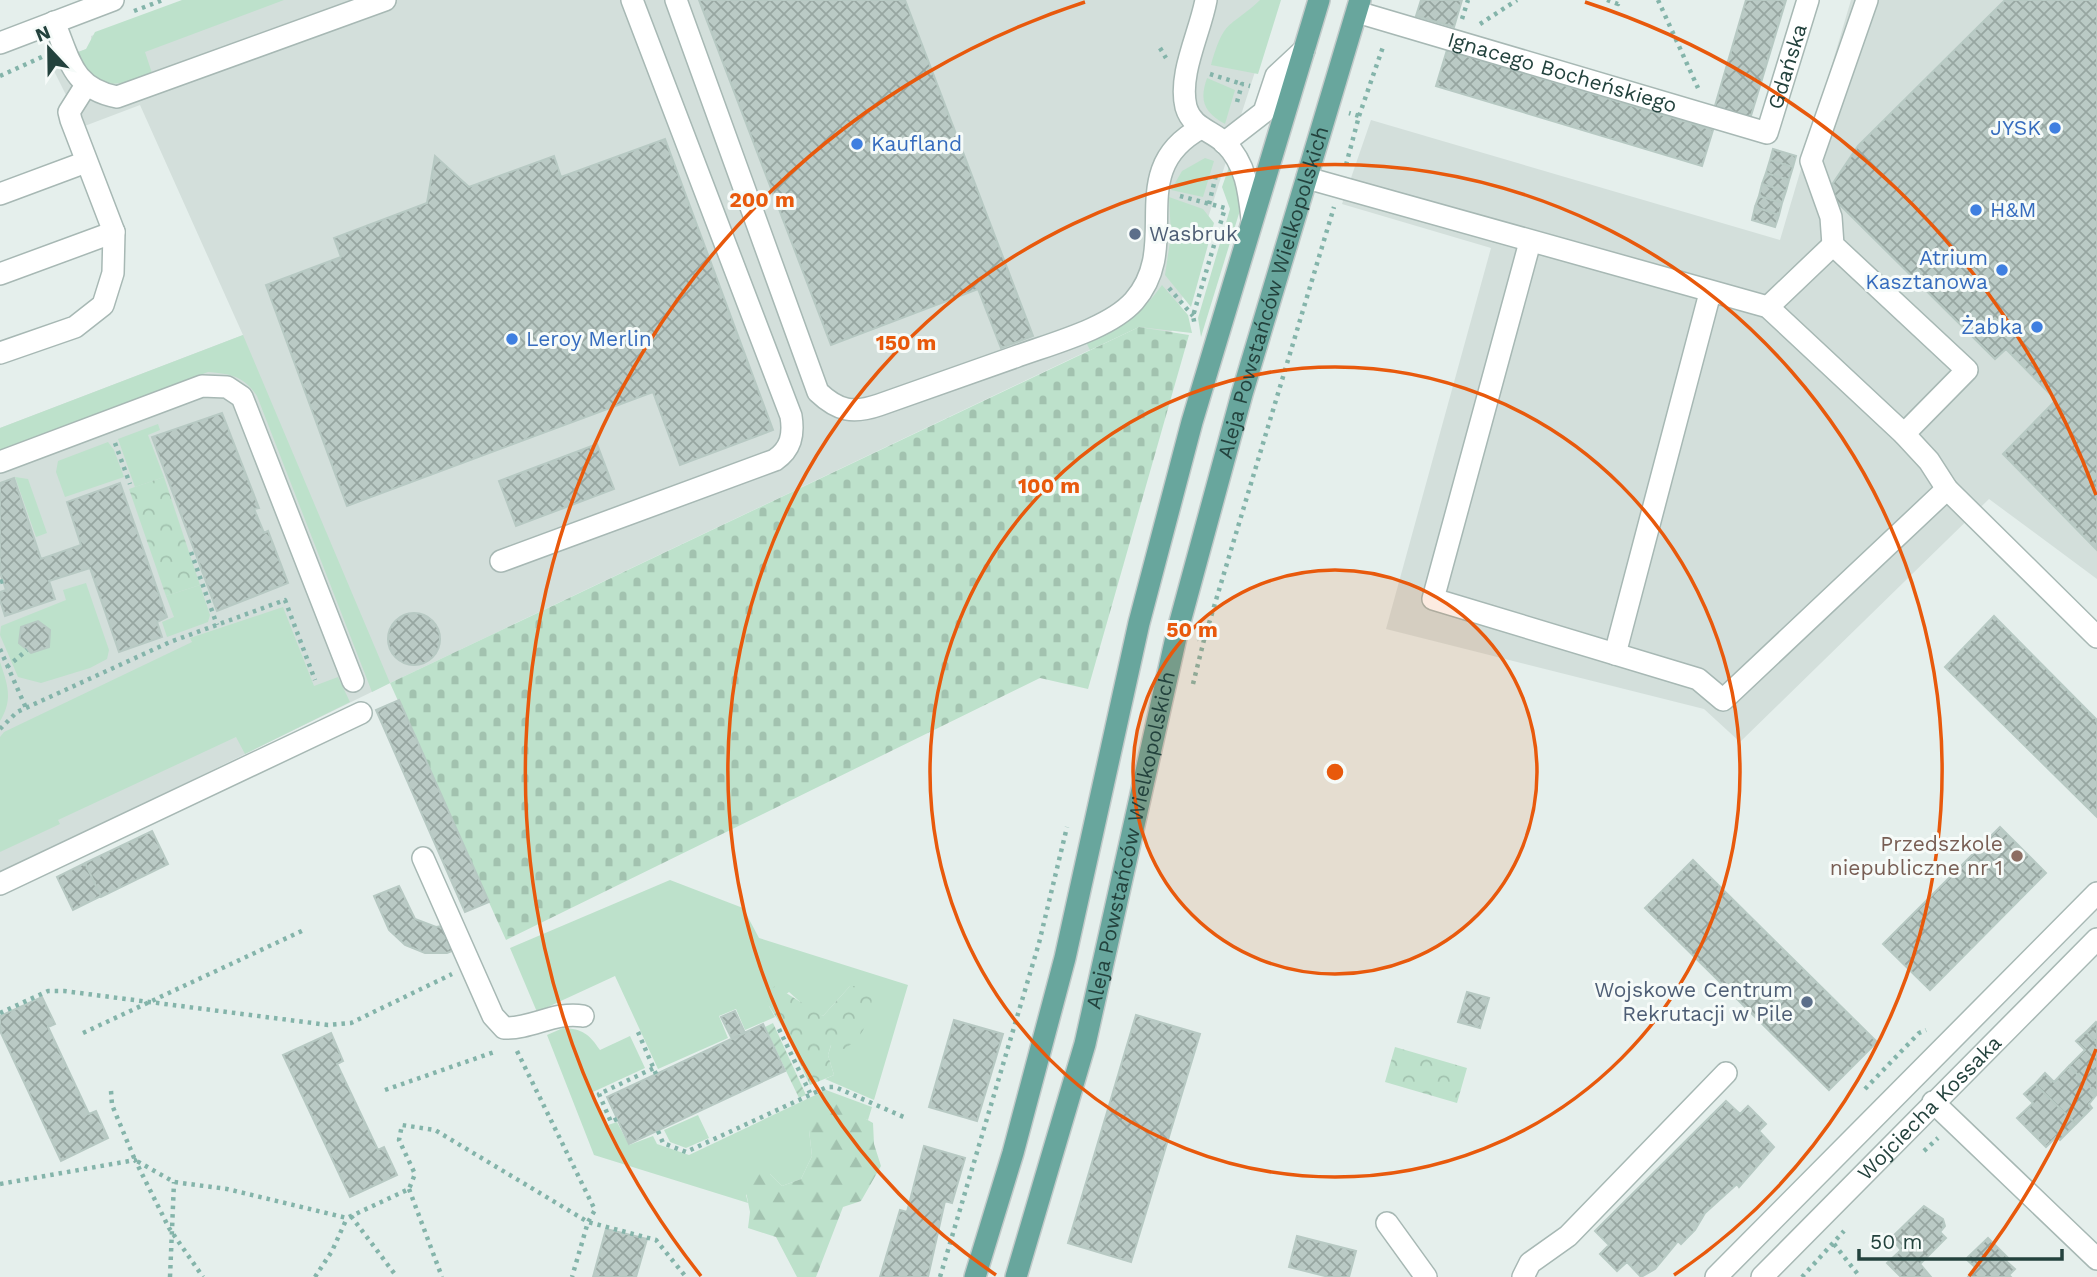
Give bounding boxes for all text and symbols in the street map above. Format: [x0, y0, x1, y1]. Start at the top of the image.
north arrow [14, 14, 84, 84]
text: N [32, 20, 54, 47]
street label: Gdańska [1762, 21, 1812, 112]
street label: Ignacego Bocheńskiego [1445, 26, 1680, 118]
place label: JYSK [1990, 115, 2041, 140]
marker: JYSK [2047, 120, 2063, 136]
street label: Aleja Powstańców Wielkopolskich [1212, 123, 1334, 461]
place label: Kaufland [871, 131, 962, 156]
marker: Kaufland [849, 136, 865, 152]
text: 200 m [729, 187, 795, 212]
place label: H&M [1990, 197, 2036, 222]
marker: H&M [1968, 202, 1984, 218]
place label: Wasbruk [1149, 221, 1238, 246]
marker: Wasbruk [1127, 226, 1143, 242]
place label: Atrium Kasztanowa [1865, 245, 1988, 294]
marker: Atrium Kasztanowa [1994, 262, 2010, 278]
place label: Żabka [1961, 314, 2023, 339]
marker: Żabka [2029, 319, 2045, 335]
place label: Leroy Merlin [526, 326, 652, 351]
text: 150 m [876, 330, 936, 355]
marker: Leroy Merlin [504, 331, 520, 347]
text: 100 m [1018, 473, 1080, 498]
text: 50 m [1166, 617, 1218, 642]
street label: Aleja Powstańców Wielkopolskich [1080, 669, 1180, 1011]
centre of rings [1323, 760, 1347, 784]
place label: Przedszkole niepubliczne nr 1 [1830, 831, 2003, 880]
marker: Przedszkole niepubliczne nr 1 [2009, 848, 2025, 864]
place label: Wojskowe Centrum Rekrutacji w Pile [1594, 977, 1793, 1026]
marker: Wojskowe Centrum Rekrutacji w Pile [1799, 994, 1815, 1010]
street label: Wojciecha Kossaka [1852, 1030, 2006, 1185]
scale bar [1859, 1218, 2062, 1262]
text: 50 m [1870, 1229, 1922, 1254]

